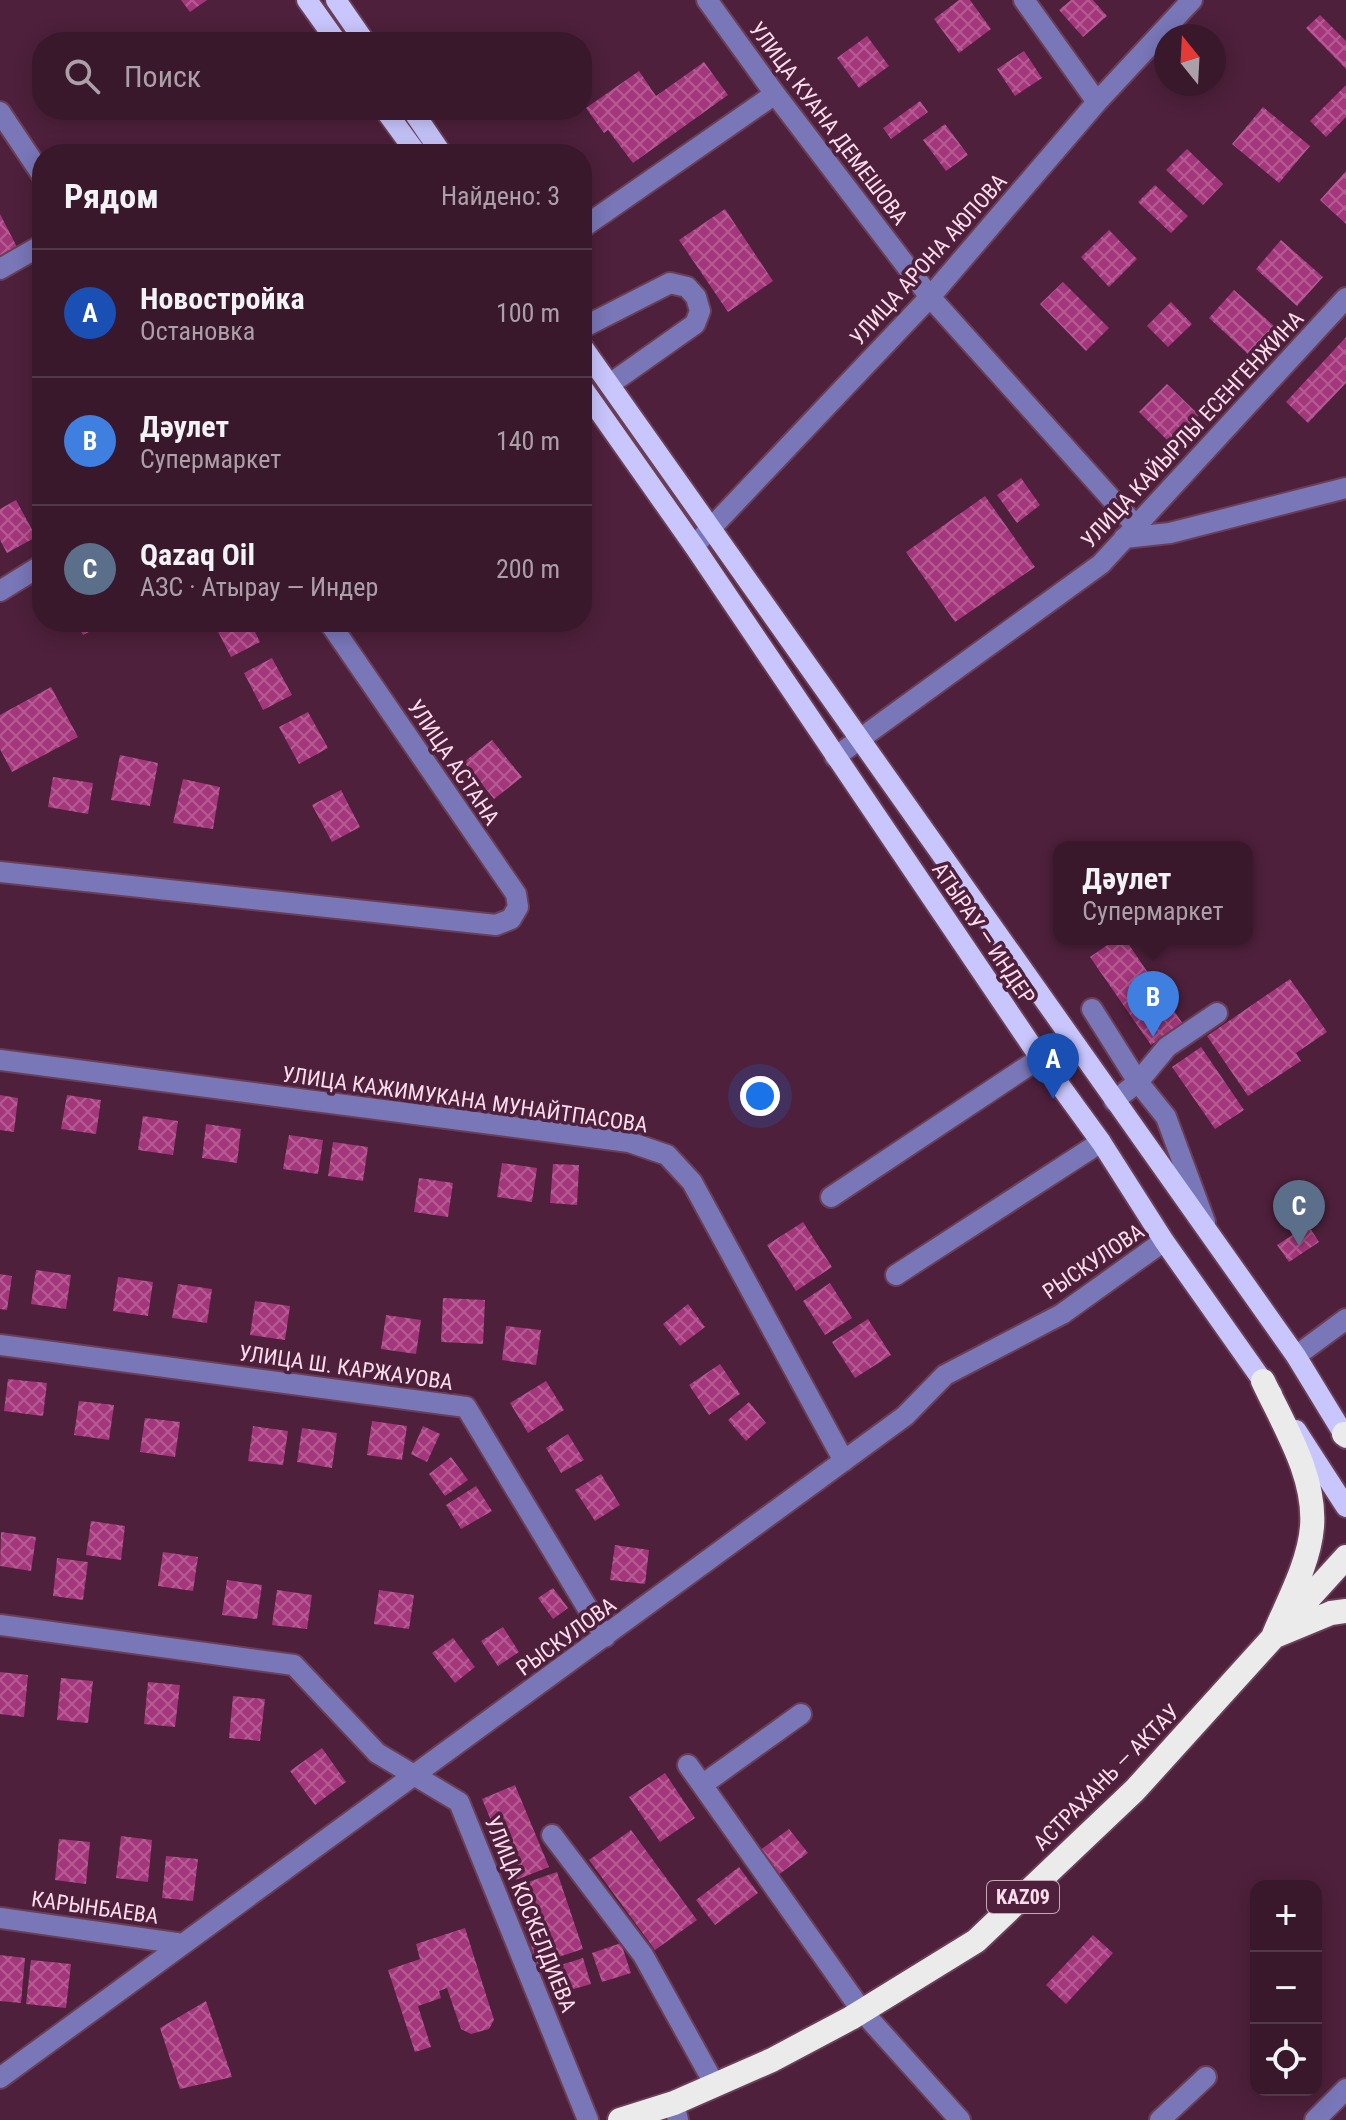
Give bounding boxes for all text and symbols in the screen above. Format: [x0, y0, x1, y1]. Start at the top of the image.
street label: УЛИЦА КУАНА ДЕМЕШОВА [744, 17, 913, 230]
north arrow [1154, 24, 1226, 96]
search box [32, 32, 592, 120]
icon: search [60, 54, 104, 98]
text: Поиск [124, 59, 201, 94]
street label: УЛИЦА АРОНА АЮПОВА [845, 168, 1012, 350]
text: Рядом [64, 176, 159, 216]
text: Найдено: 3 [441, 181, 560, 211]
text: Новостройка [140, 281, 305, 316]
text: A [82, 298, 98, 328]
text: 100 m [496, 298, 560, 328]
street label: УЛИЦА КАЙЫРЛЫ ЕСЕНГЕНЖИНА [1076, 306, 1309, 553]
text: Остановка [140, 316, 255, 346]
text: Дәулет [140, 409, 229, 444]
text: B [83, 426, 97, 456]
text: 140 m [496, 426, 560, 456]
text: Супермаркет [140, 444, 281, 474]
text: Qazaq Oil [140, 537, 255, 572]
text: C [83, 554, 97, 584]
text: 200 m [496, 554, 560, 584]
text: АЗС · Атырау — Индер [140, 572, 378, 602]
street label: УЛИЦА АСТАНА [403, 695, 505, 830]
popup [1053, 841, 1253, 945]
street label: АТЫРАУ — ИНДЕР [927, 858, 1040, 1009]
text: Дәулет [1082, 861, 1171, 896]
text: Супермаркет [1082, 896, 1224, 926]
pin: B [1127, 971, 1179, 1037]
pin: A [1027, 1033, 1079, 1099]
street label: УЛИЦА КАЖИМУКАНА МУНАЙТПАСОВА [281, 1061, 650, 1138]
your location [740, 1076, 780, 1116]
pin: C [1273, 1180, 1325, 1246]
street label: РЫСКУЛОВА [1038, 1218, 1149, 1304]
street label: УЛИЦА Ш. КАРЖАУОВА [237, 1340, 455, 1395]
street label: РЫСКУЛОВА [512, 1592, 621, 1681]
street label: АСТРАХАНЬ — АКТАУ [1028, 1699, 1184, 1855]
street label: УЛИЦА КОСКЕЛДИЕВА [480, 1813, 581, 2016]
map controls [1250, 1880, 1322, 2096]
button: + [1250, 1880, 1322, 1952]
road number: KAZ09 [987, 1881, 1059, 1913]
street label: КАРЫНБАЕВА [30, 1886, 160, 1929]
button: − [1250, 1952, 1322, 2024]
button: locate [1250, 2024, 1322, 2096]

